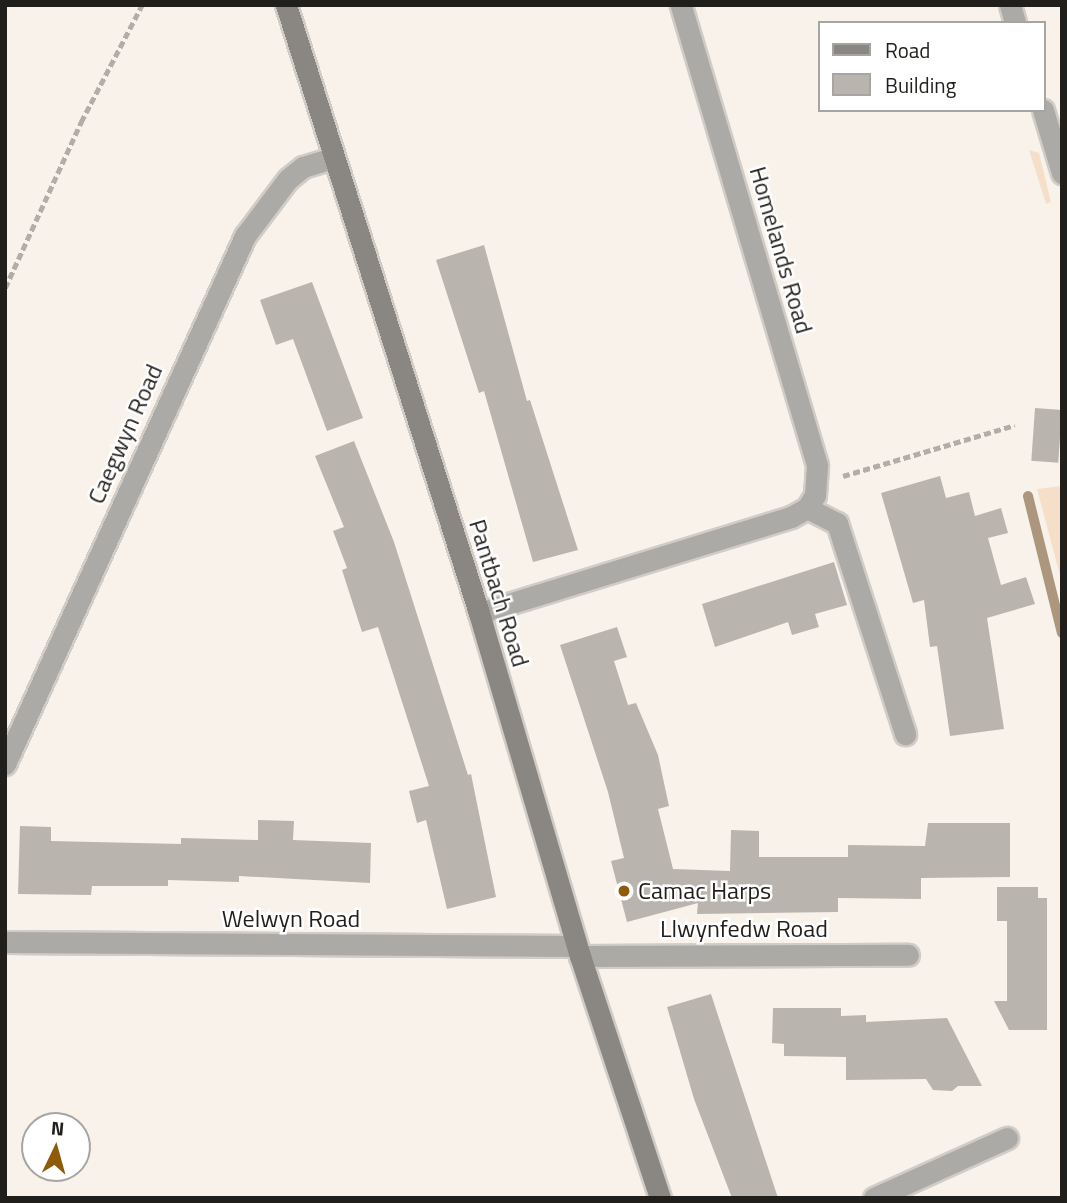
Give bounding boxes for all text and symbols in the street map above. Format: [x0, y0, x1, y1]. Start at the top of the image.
legend [818, 21, 1046, 112]
text: Road [885, 34, 930, 66]
text: Building [885, 69, 956, 101]
street label: Homelands Road [743, 163, 819, 337]
street label: Caegwyn Road [81, 360, 169, 508]
street label: Pantbach Road [463, 516, 535, 670]
place label: Camac Harps [638, 877, 771, 905]
marker: Camac Harps [616, 883, 632, 899]
street label: Welwyn Road [222, 905, 360, 933]
street label: Llwynfedw Road [660, 915, 828, 943]
north arrow [21, 1112, 91, 1182]
text: N [50, 1113, 66, 1143]

